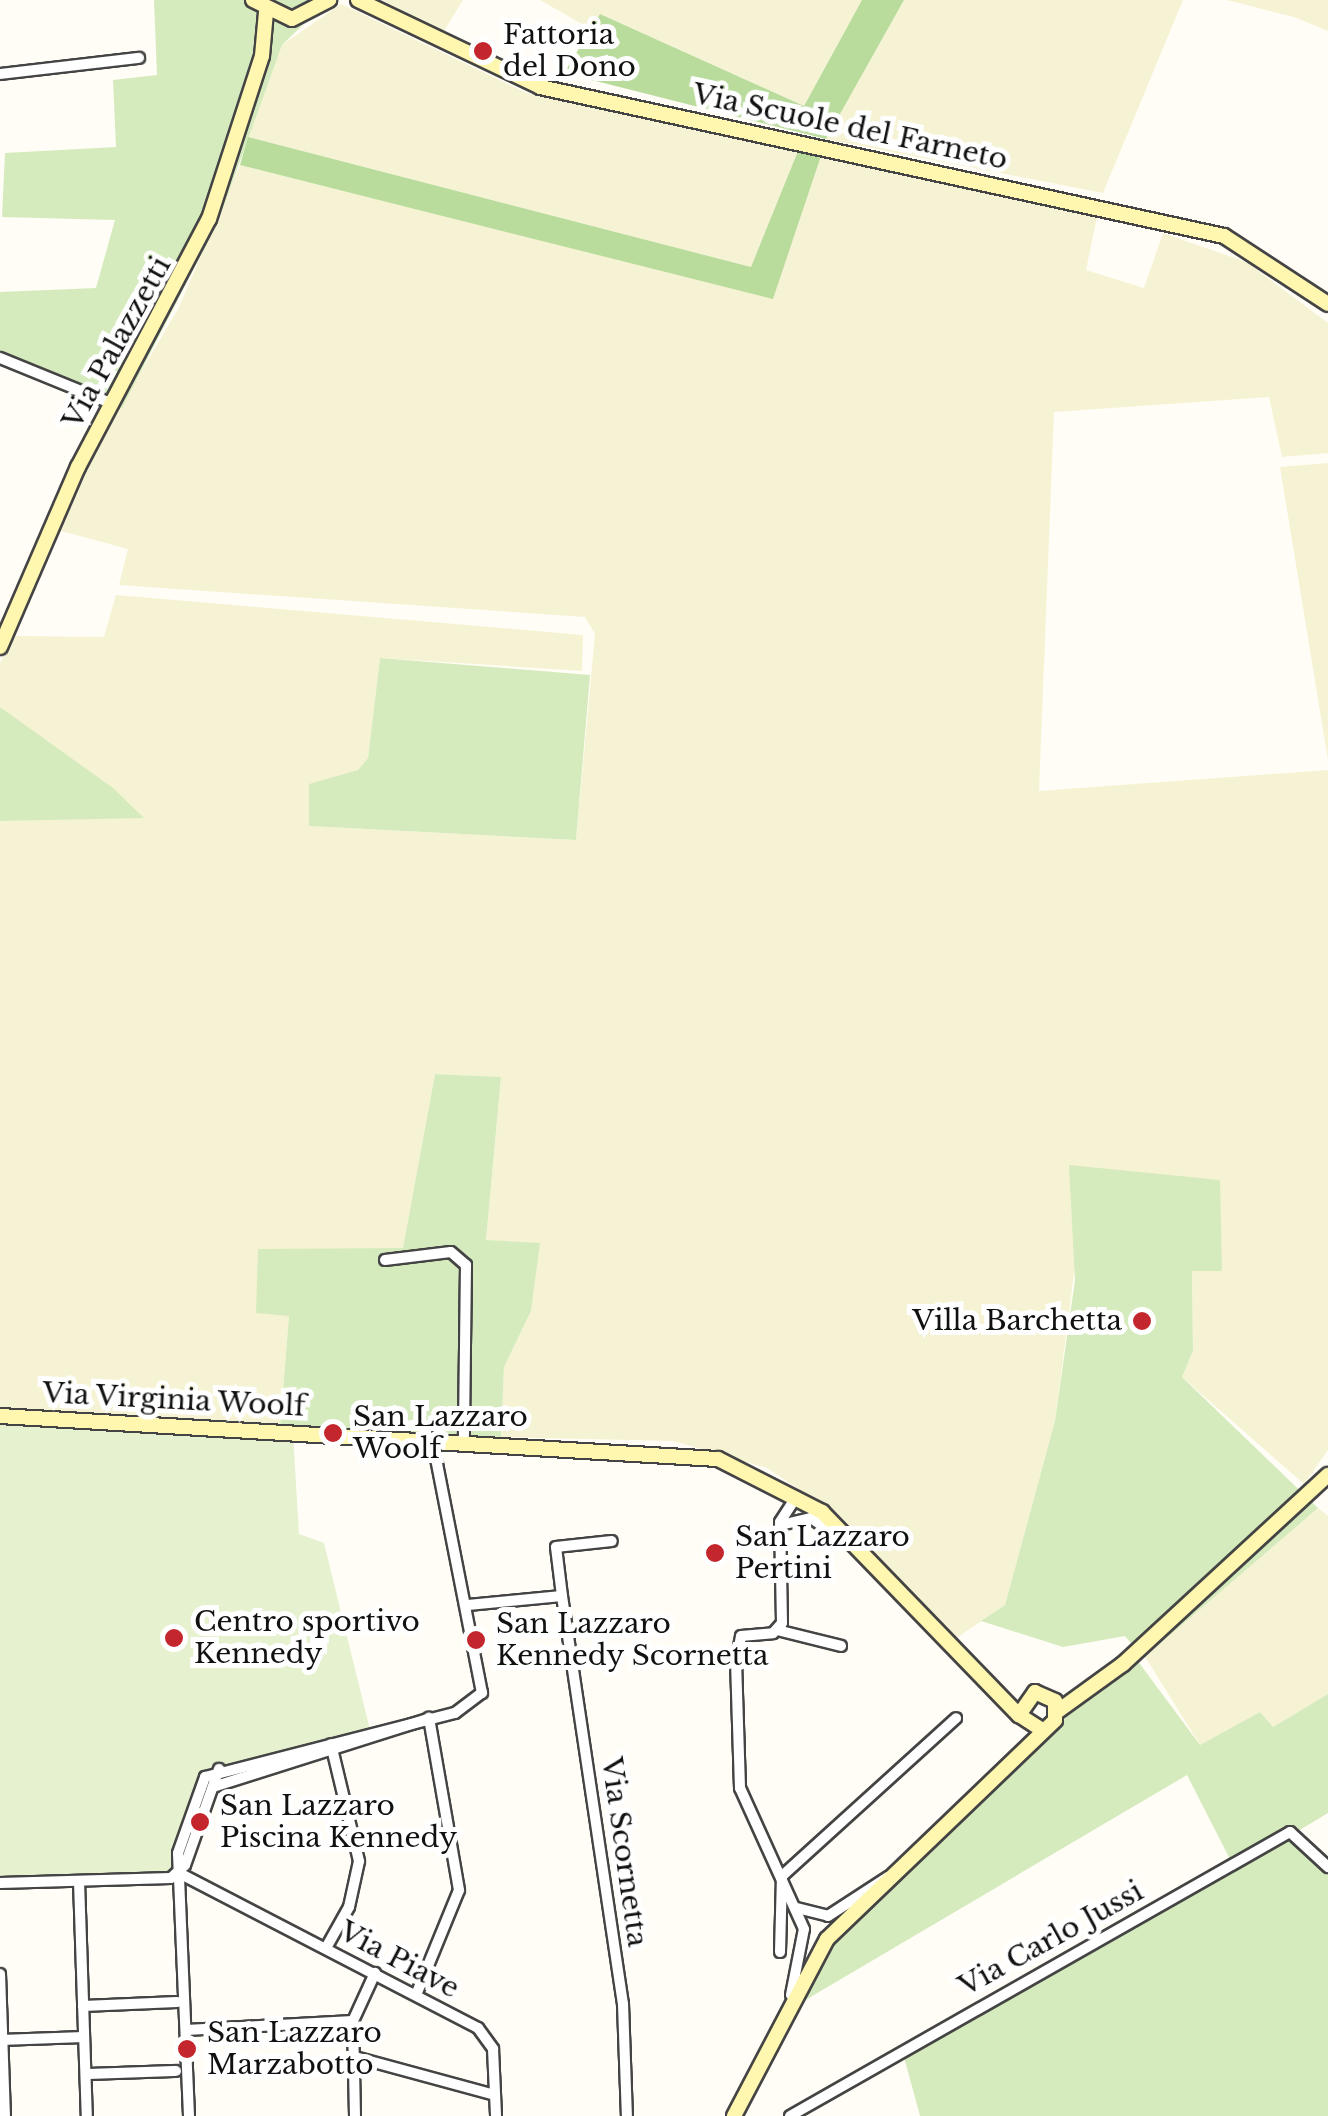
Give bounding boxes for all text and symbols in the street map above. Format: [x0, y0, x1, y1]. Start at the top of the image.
place label: Fattoria del Dono [503, 18, 636, 84]
marker: Fattoria del Dono [472, 40, 494, 62]
street label: Via Scuole del Farneto [689, 77, 1011, 177]
street label: Via Palazzetti [56, 251, 178, 435]
place label: Villa Barchetta [912, 1304, 1122, 1338]
marker: Villa Barchetta [1131, 1310, 1153, 1332]
street label: Via Virginia Woolf [40, 1376, 308, 1424]
place label: San Lazzaro Woolf [353, 1400, 528, 1466]
marker: San Lazzaro Woolf [322, 1422, 344, 1444]
place label: San Lazzaro Pertini [735, 1520, 910, 1586]
marker: San Lazzaro Pertini [704, 1542, 726, 1564]
place label: Centro sportivo Kennedy [194, 1605, 420, 1671]
place label: San Lazzaro Kennedy Scornetta [496, 1607, 769, 1673]
marker: Centro sportivo Kennedy [163, 1627, 185, 1649]
marker: San Lazzaro Kennedy Scornetta [465, 1629, 487, 1651]
street label: Via Scornetta [594, 1755, 654, 1949]
place label: San Lazzaro Piscina Kennedy [220, 1789, 457, 1855]
marker: San Lazzaro Piscina Kennedy [189, 1811, 211, 1833]
street label: Via Carlo Jussi [953, 1874, 1149, 2004]
street label: Via Piave [333, 1914, 465, 2006]
place label: San Lazzaro Marzabotto [207, 2016, 382, 2082]
marker: San Lazzaro Marzabotto [176, 2038, 198, 2060]

